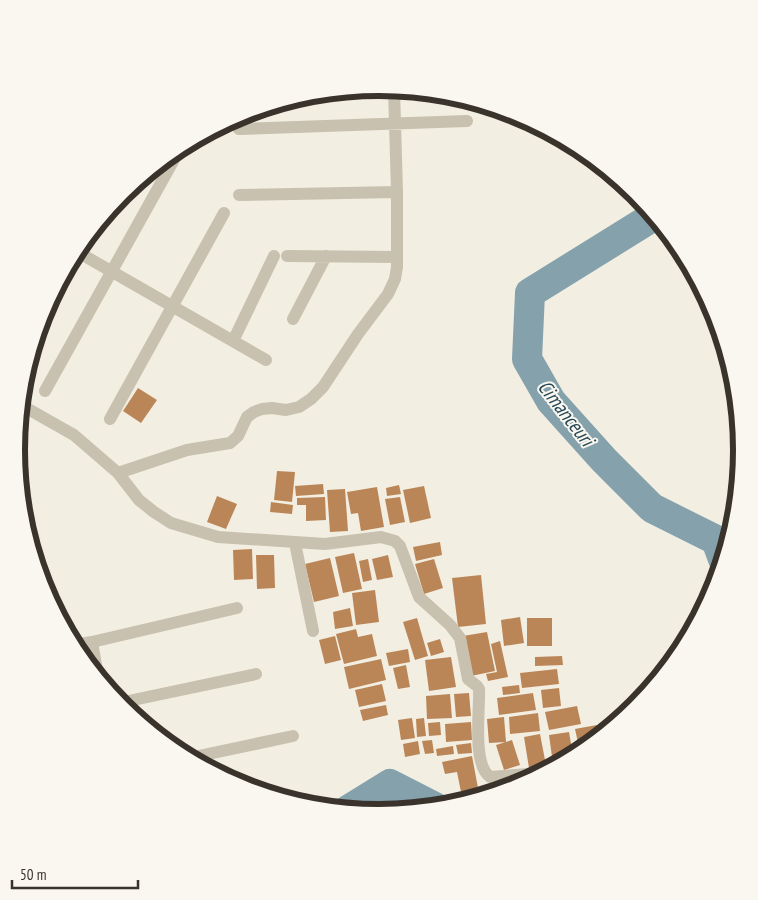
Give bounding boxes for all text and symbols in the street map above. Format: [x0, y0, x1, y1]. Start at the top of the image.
water label: Cimanceuri [532, 375, 602, 453]
scale bar [12, 858, 139, 890]
text: 50 m [20, 865, 46, 884]

